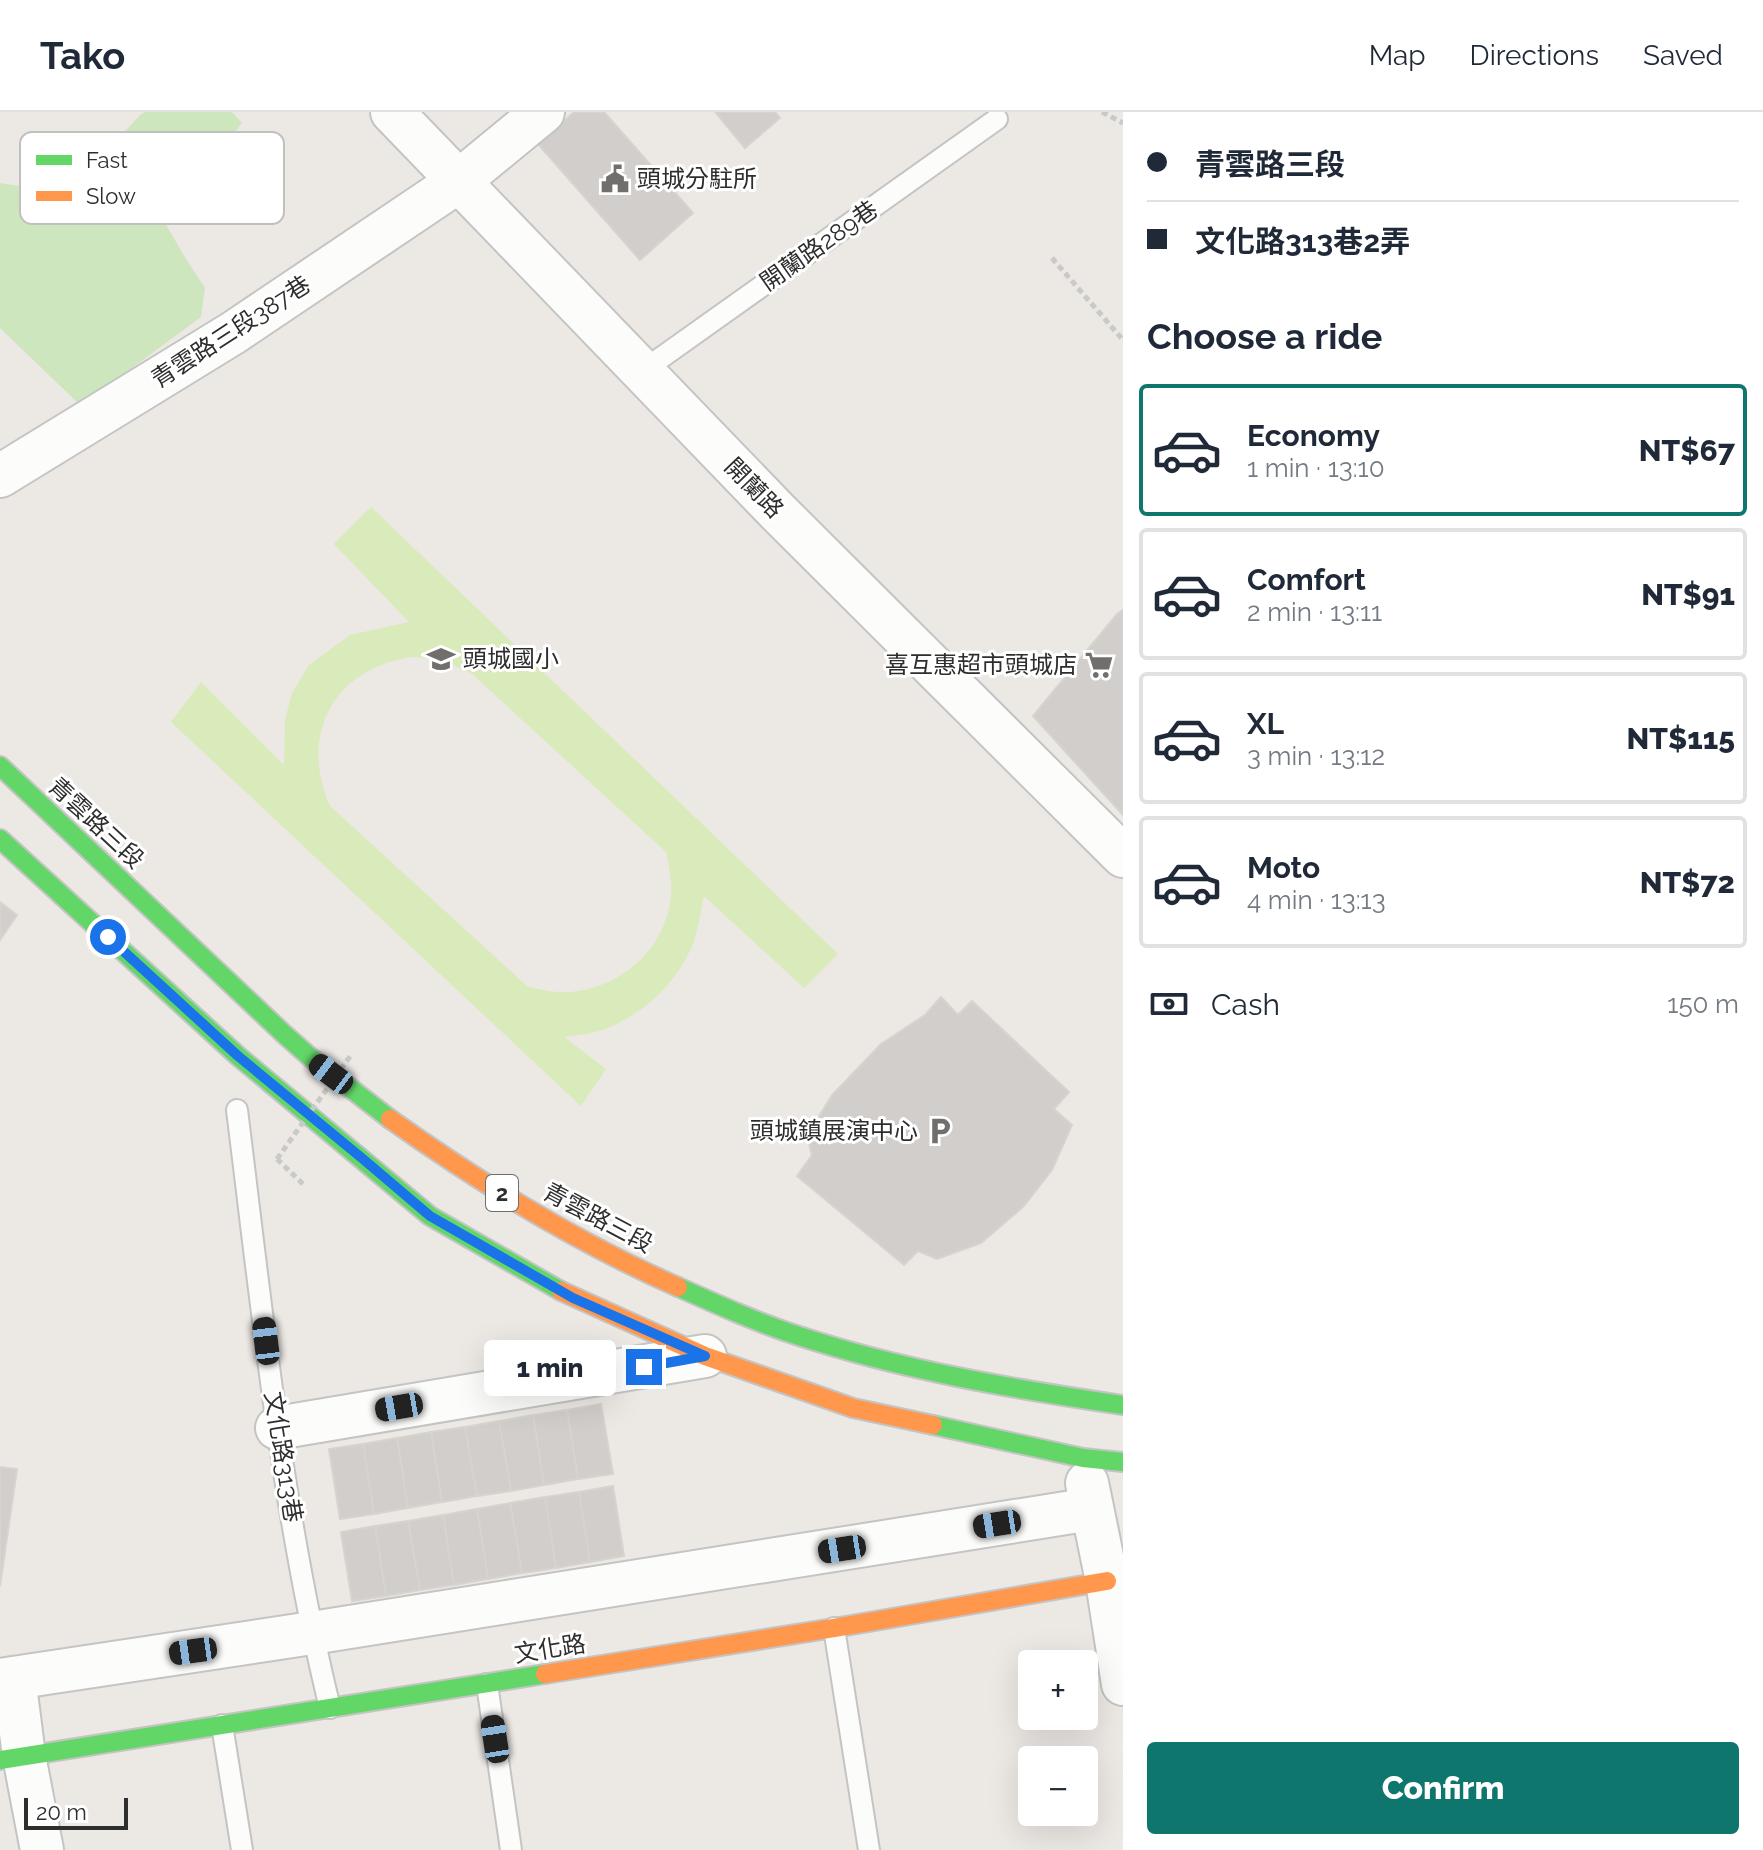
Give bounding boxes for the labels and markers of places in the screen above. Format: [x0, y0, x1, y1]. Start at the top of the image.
public building icon: 頭城分駐所 [600, 164, 630, 194]
place label: 頭城分駐所 [637, 164, 757, 193]
school or university icon: 頭城國小 [426, 644, 456, 674]
place label: 頭城國小 [463, 644, 559, 673]
place label: 喜互惠超市頭城店 [885, 650, 1077, 679]
supermarket icon: 喜互惠超市頭城店 [1084, 650, 1114, 680]
place label: 頭城鎮展演中心 [750, 1116, 918, 1145]
parking icon: 頭城鎮展演中心 [925, 1116, 955, 1146]

